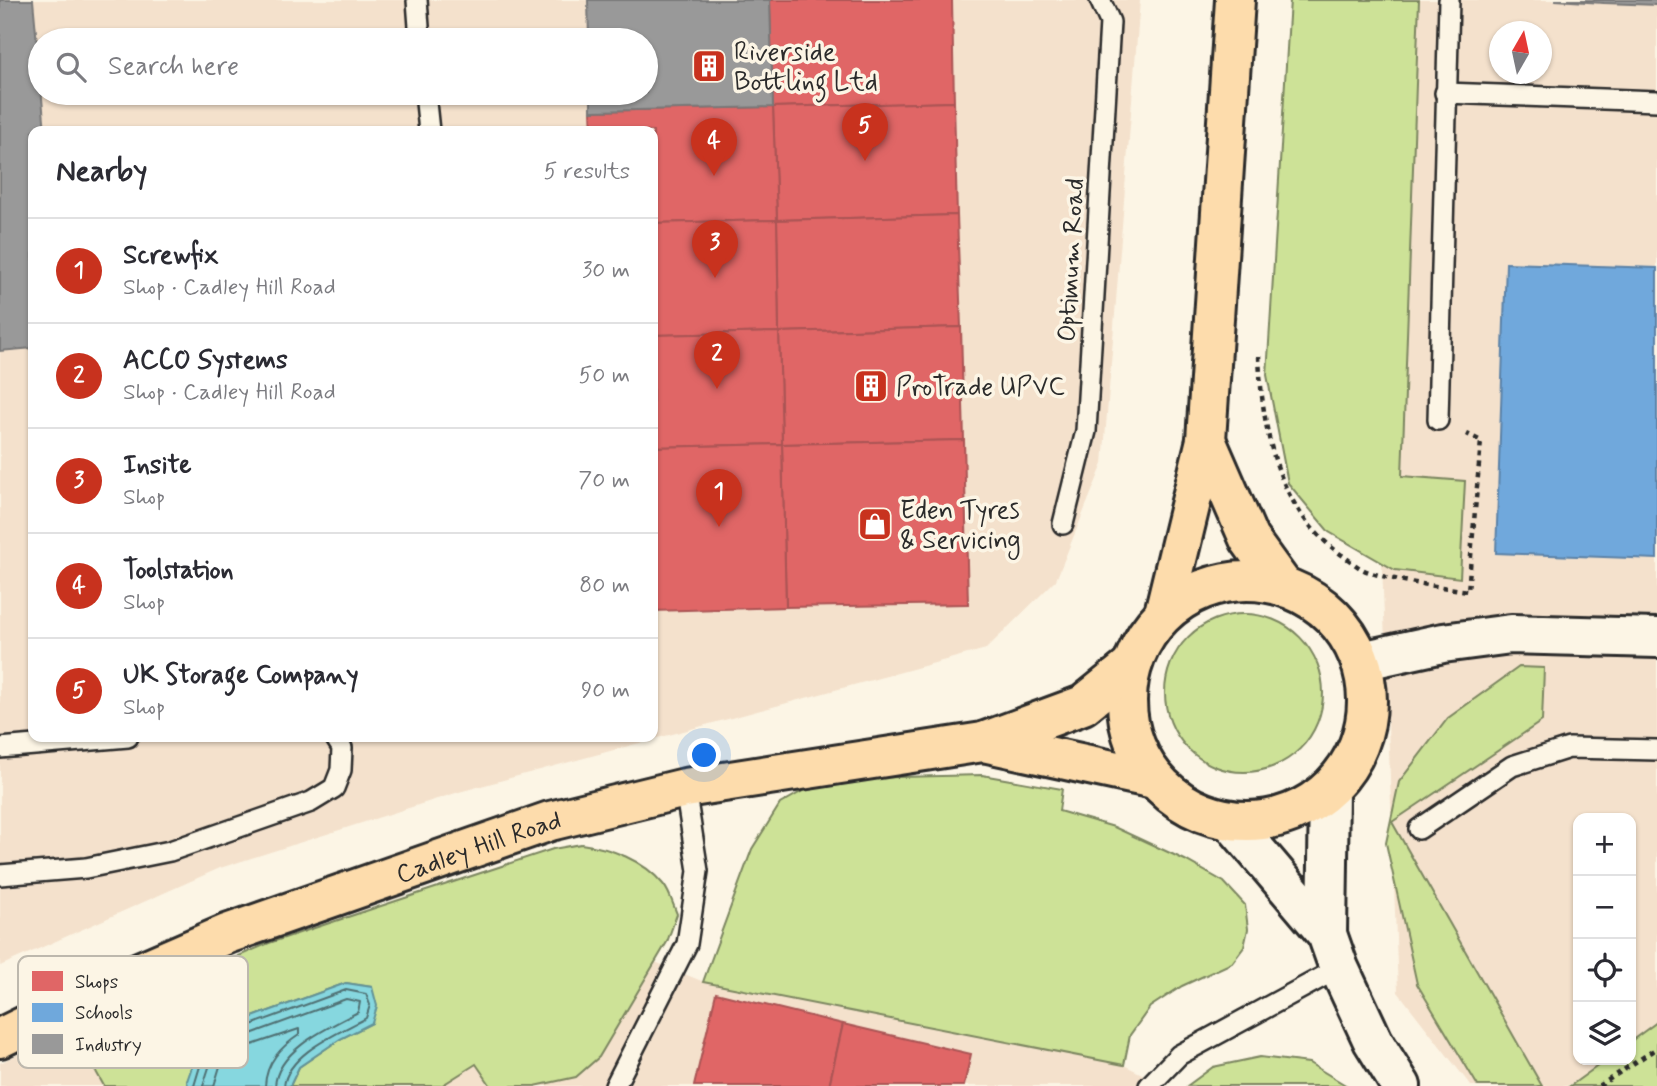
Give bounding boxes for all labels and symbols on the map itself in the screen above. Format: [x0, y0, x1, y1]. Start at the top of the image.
north arrow [1489, 21, 1552, 84]
place label: Riverside Bottling Ltd [734, 36, 878, 103]
building icon: Riverside Bottling Ltd [690, 47, 728, 85]
pin: 5 [842, 103, 888, 161]
pin: 4 [691, 118, 737, 176]
street label: Optimum Road [1051, 177, 1093, 343]
pin: 3 [692, 220, 738, 278]
pin: 2 [694, 331, 740, 389]
building icon: ProTrade UPVC [852, 367, 890, 405]
place label: ProTrade UPVC [896, 371, 1065, 405]
pin: 1 [696, 469, 742, 527]
place label: Eden Tyres & Servicing [900, 494, 1021, 560]
shop icon: Eden Tyres & Servicing [856, 505, 894, 543]
your location [687, 738, 721, 772]
street label: Cadley Hill Road [392, 804, 565, 893]
legend [18, 956, 248, 1068]
text: Shops [75, 970, 118, 995]
text: Schools [75, 1001, 133, 1026]
text: Industry [75, 1033, 142, 1058]

